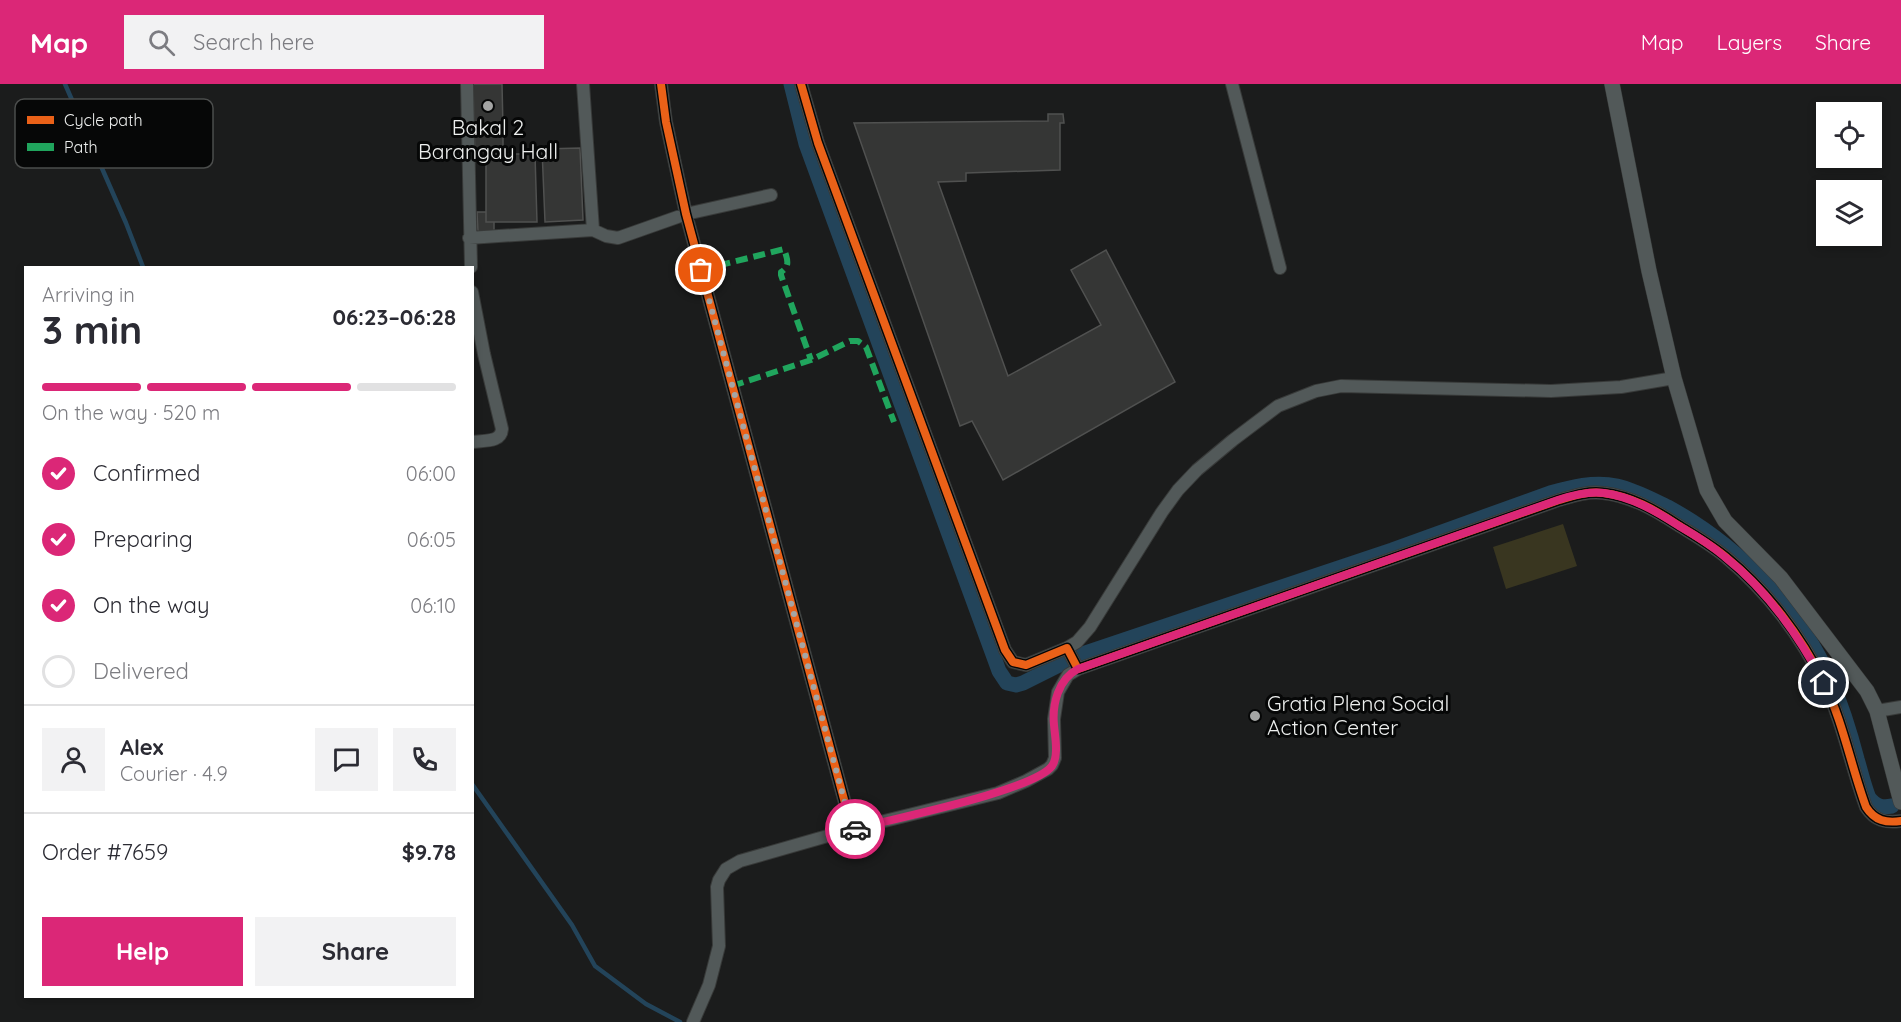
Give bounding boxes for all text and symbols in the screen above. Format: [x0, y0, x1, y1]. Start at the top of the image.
search box [124, 15, 544, 69]
text: Map [30, 25, 88, 60]
icon: search [145, 26, 178, 59]
text: Search here [193, 28, 315, 56]
text: Map [1641, 29, 1684, 55]
text: Layers [1717, 29, 1782, 55]
text: Share [1815, 29, 1871, 55]
legend [15, 99, 213, 168]
marker: Bakal 2 Barangay Hall [481, 99, 495, 113]
map controls [1816, 102, 1882, 246]
button: locate [1816, 102, 1882, 168]
text: Cycle path [64, 110, 143, 130]
place label: Bakal 2 Barangay Hall [418, 114, 558, 164]
text: Path [64, 137, 98, 157]
button: layers [1816, 180, 1882, 246]
pin [675, 244, 726, 295]
icon: bag [684, 253, 717, 286]
text: Arriving in [42, 282, 135, 307]
text: 06:23–06:28 [332, 303, 456, 331]
text: 3 min [42, 305, 142, 354]
text: On the way · 520 m [42, 400, 220, 425]
icon: check [42, 457, 75, 490]
text: Confirmed [93, 459, 200, 487]
text: 06:00 [406, 461, 456, 486]
icon: check [42, 523, 75, 556]
text: Preparing [93, 525, 193, 553]
text: 06:05 [407, 527, 456, 552]
icon: check [42, 589, 75, 622]
text: On the way [93, 591, 209, 619]
text: 06:10 [410, 593, 456, 618]
text: Delivered [93, 657, 189, 685]
pin [1798, 657, 1849, 708]
icon: home [1807, 666, 1840, 699]
place label: Gratia Plena Social Action Center [1267, 690, 1449, 740]
marker: Gratia Plena Social Action Center [1248, 709, 1262, 723]
button: person [42, 728, 105, 791]
button: chat [315, 728, 378, 791]
button: phone [393, 728, 456, 791]
text: Alex [120, 733, 163, 761]
text: Courier · 4.9 [120, 761, 228, 786]
courier [825, 799, 885, 859]
icon: car [839, 813, 872, 846]
text: Order #7659 [42, 838, 168, 866]
text: $9.78 [402, 838, 456, 866]
button: Help [42, 917, 243, 986]
button: Share [255, 917, 456, 986]

